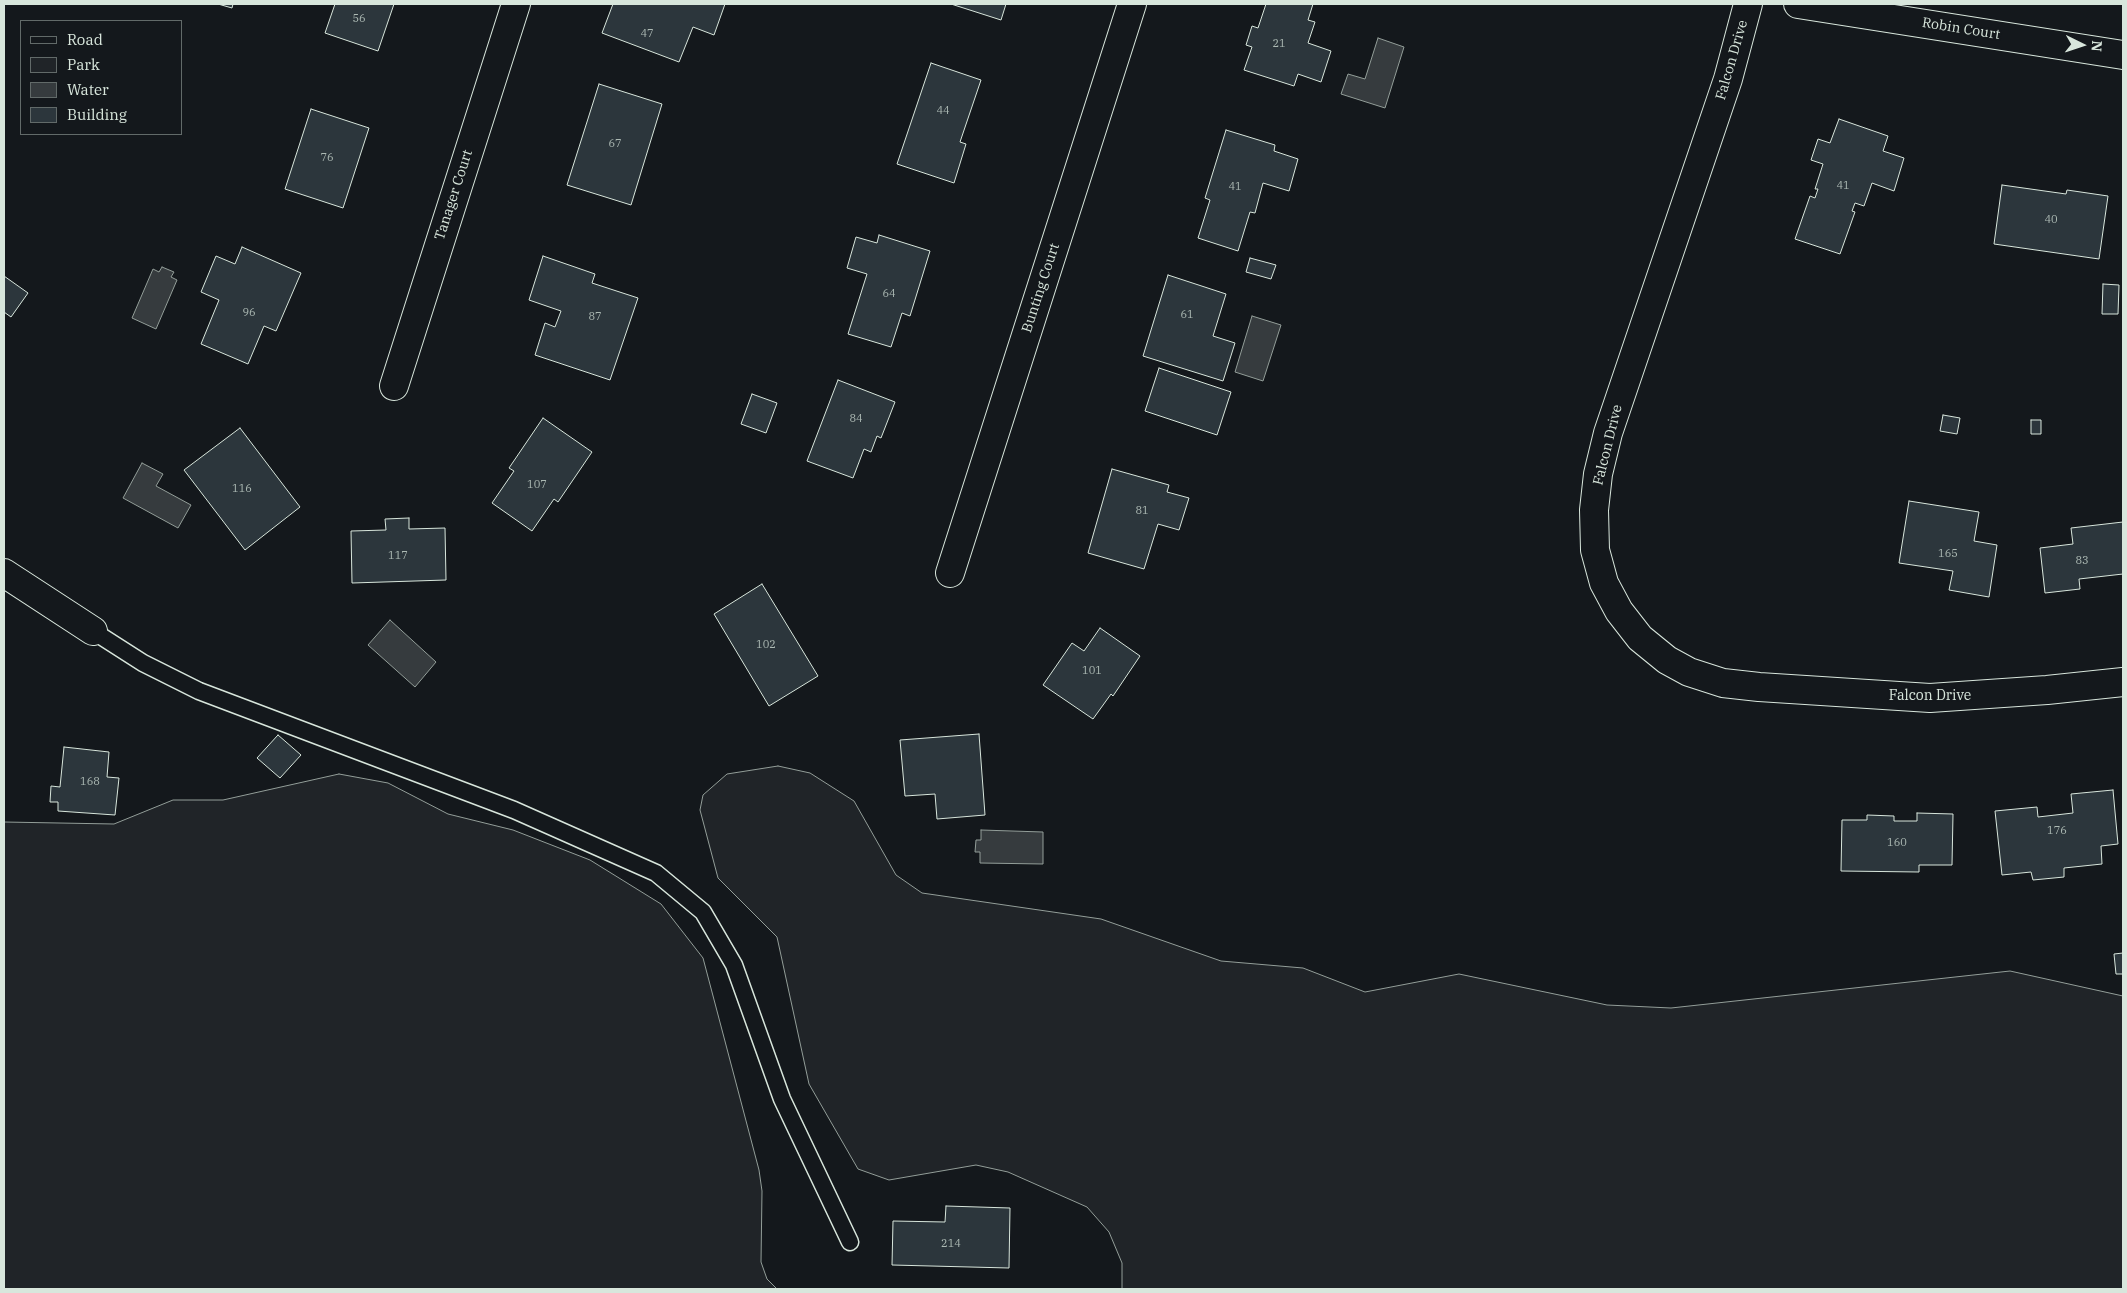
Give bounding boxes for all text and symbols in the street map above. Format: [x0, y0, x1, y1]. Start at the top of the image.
house number: 56 [352, 12, 366, 26]
street label: Robin Court [1921, 15, 2001, 43]
street label: Falcon Drive [1713, 18, 1751, 102]
legend [20, 20, 182, 135]
north arrow [2057, 20, 2107, 70]
house number: 47 [640, 27, 654, 41]
text: Road [67, 30, 103, 49]
house number: 21 [1272, 37, 1286, 51]
text: N [2088, 40, 2106, 52]
text: Park [67, 55, 100, 74]
text: Water [67, 80, 109, 99]
house number: 44 [936, 104, 950, 118]
text: Building [67, 105, 127, 124]
house number: 67 [608, 137, 622, 151]
street label: Tanager Court [431, 148, 477, 242]
house number: 76 [320, 151, 334, 165]
house number: 41 [1836, 179, 1850, 193]
house number: 41 [1228, 180, 1242, 194]
house number: 40 [2044, 213, 2058, 227]
street label: Bunting Court [1019, 241, 1063, 335]
house number: 64 [882, 287, 896, 301]
house number: 96 [242, 306, 256, 320]
house number: 61 [1180, 308, 1194, 322]
house number: 87 [588, 310, 602, 324]
street label: Falcon Drive [1590, 403, 1626, 487]
house number: 84 [849, 412, 863, 426]
house number: 107 [527, 478, 547, 492]
house number: 116 [232, 482, 252, 496]
house number: 81 [1135, 504, 1149, 518]
house number: 165 [1938, 547, 1958, 561]
house number: 117 [388, 549, 408, 563]
house number: 83 [2075, 554, 2089, 568]
house number: 102 [756, 638, 776, 652]
house number: 101 [1082, 664, 1102, 678]
street label: Falcon Drive [1889, 688, 1971, 704]
house number: 168 [80, 775, 100, 789]
house number: 176 [2047, 824, 2067, 838]
house number: 160 [1887, 836, 1907, 850]
house number: 214 [941, 1237, 961, 1251]

